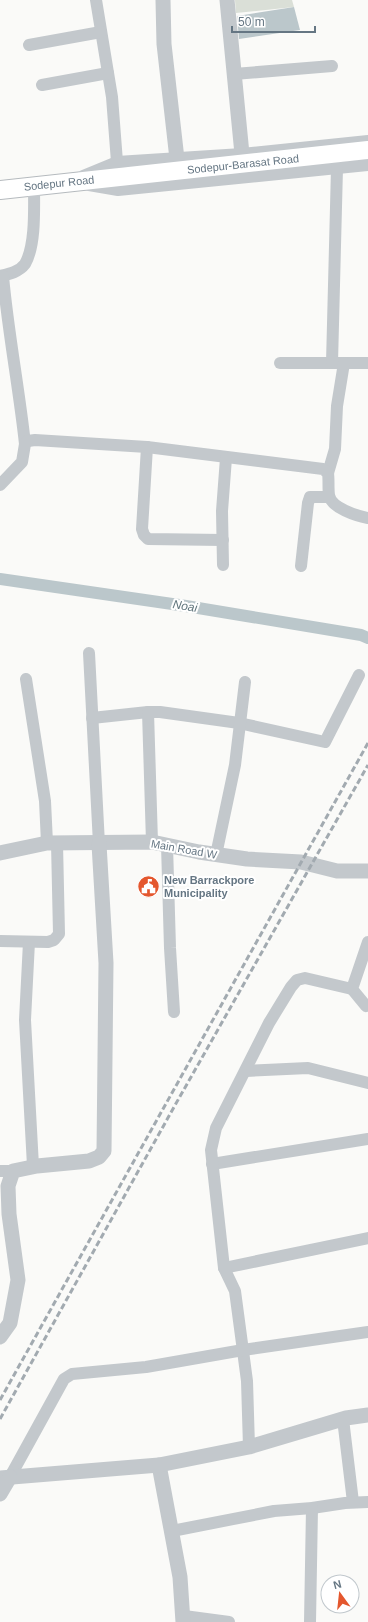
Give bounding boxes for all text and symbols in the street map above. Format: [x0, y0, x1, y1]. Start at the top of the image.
scale bar [232, 8, 315, 34]
text: 50 m [238, 15, 265, 29]
street label: Sodepur-Barasat Road [186, 152, 300, 176]
street label: Sodepur Road [23, 173, 95, 193]
water label: Noai [172, 597, 199, 615]
street label: Main Road W [150, 837, 218, 861]
public building icon: New Barrackpore Municipality [136, 873, 162, 899]
place label: New Barrackpore Municipality [164, 874, 255, 899]
north arrow [320, 1574, 360, 1614]
text: N [332, 1578, 343, 1591]

